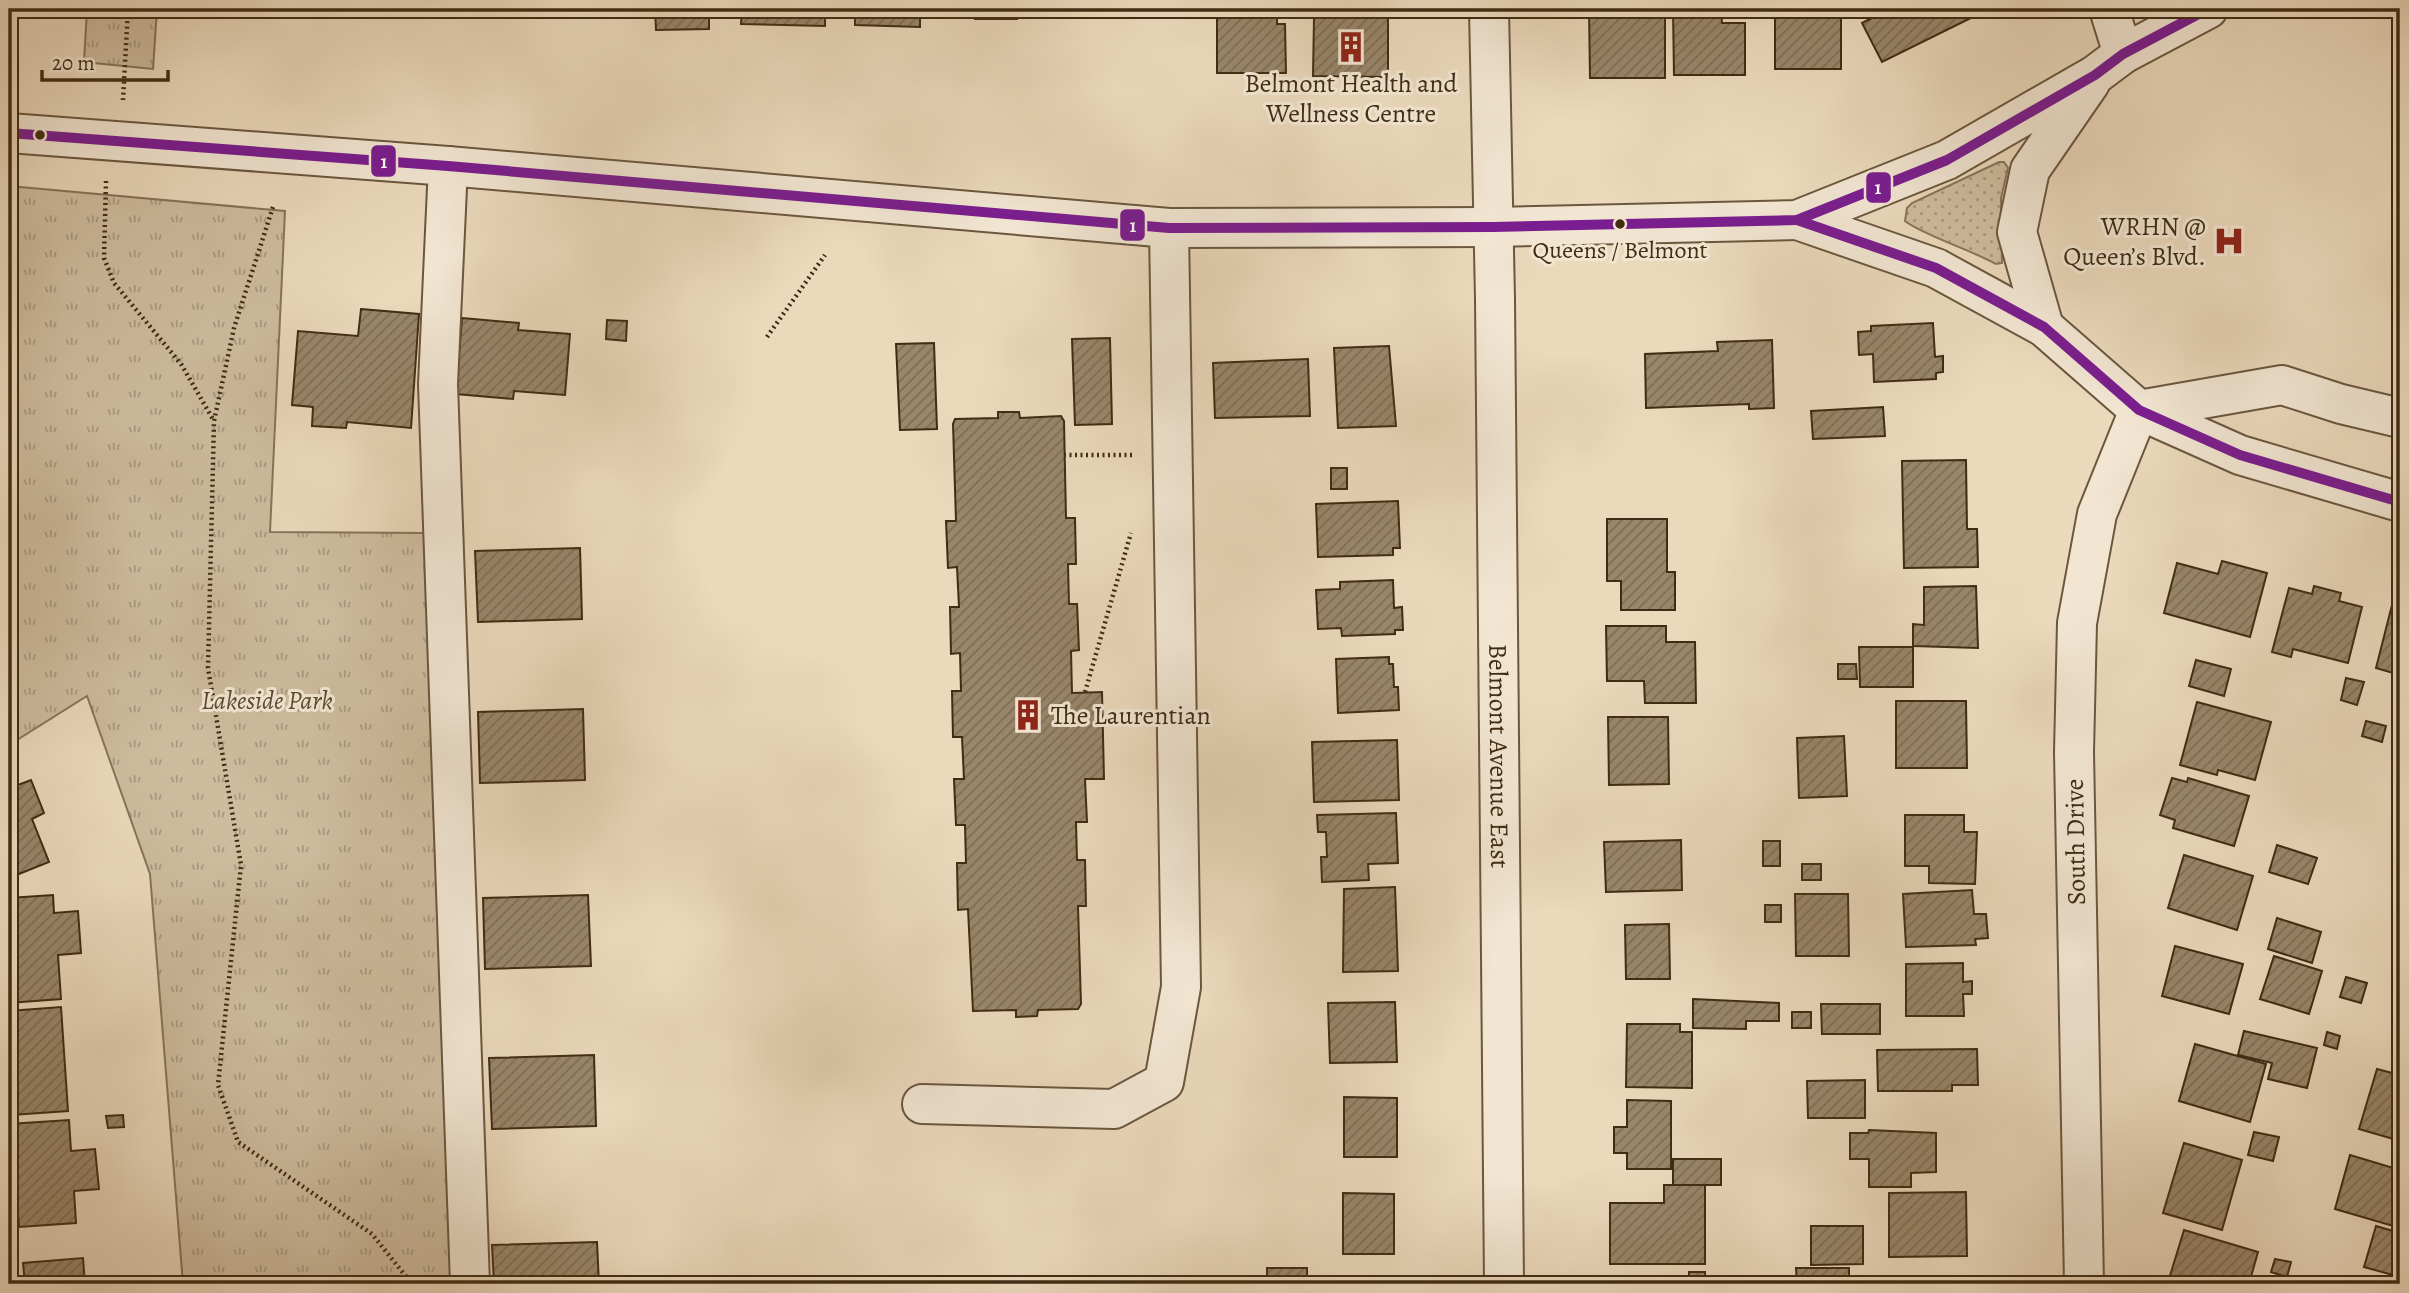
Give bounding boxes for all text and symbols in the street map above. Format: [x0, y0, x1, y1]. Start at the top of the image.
building icon: Belmont Health and Wellness Centre [1334, 30, 1368, 64]
scale bar [42, 38, 168, 82]
text: 20 m [52, 49, 95, 77]
place label: Belmont Health and Wellness Centre [1245, 66, 1458, 131]
unlabelled marker [33, 128, 47, 142]
line badge: 1 [370, 144, 397, 178]
text: 1 [381, 149, 388, 175]
line badge: 1 [1865, 171, 1892, 204]
text: 1 [1875, 175, 1882, 201]
line badge: 1 [1119, 208, 1146, 242]
place label: WRHN @ Queen’s Blvd. [2063, 209, 2206, 274]
text: 1 [1130, 213, 1137, 239]
marker: Queens / Belmont [1613, 217, 1627, 231]
hospital icon: WRHN @ Queen’s Blvd. [2212, 224, 2246, 258]
place label: Queens / Belmont [1532, 234, 1708, 266]
street label: Belmont Avenue East [1480, 644, 1517, 869]
park label: Lakeside Park [201, 683, 333, 718]
building icon: The Laurentian [1011, 698, 1045, 732]
place label: The Laurentian [1051, 698, 1211, 733]
street label: South Drive [2057, 779, 2094, 905]

